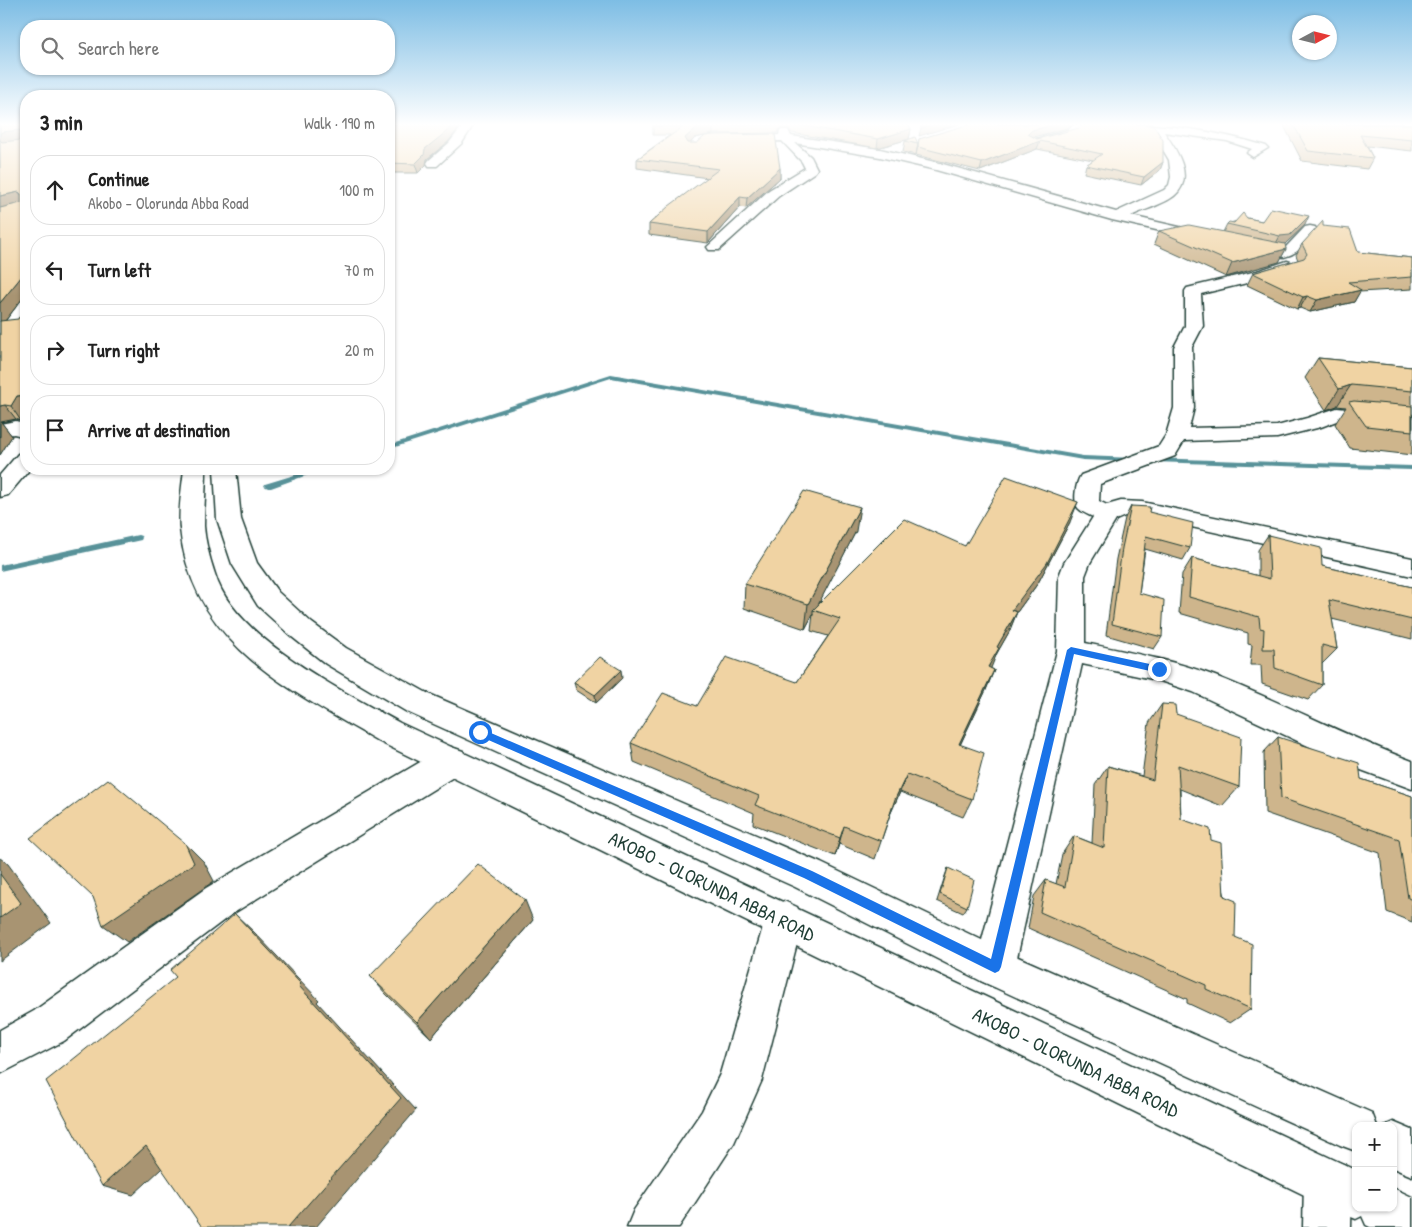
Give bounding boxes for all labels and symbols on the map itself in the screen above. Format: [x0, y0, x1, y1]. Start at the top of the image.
north arrow [1292, 15, 1337, 60]
route end [1148, 658, 1171, 681]
route start [469, 721, 492, 744]
street label: AKOBO - OLORUNDA ABBA ROAD [605, 825, 819, 947]
street label: AKOBO - OLORUNDA ABBA ROAD [969, 1001, 1183, 1123]

